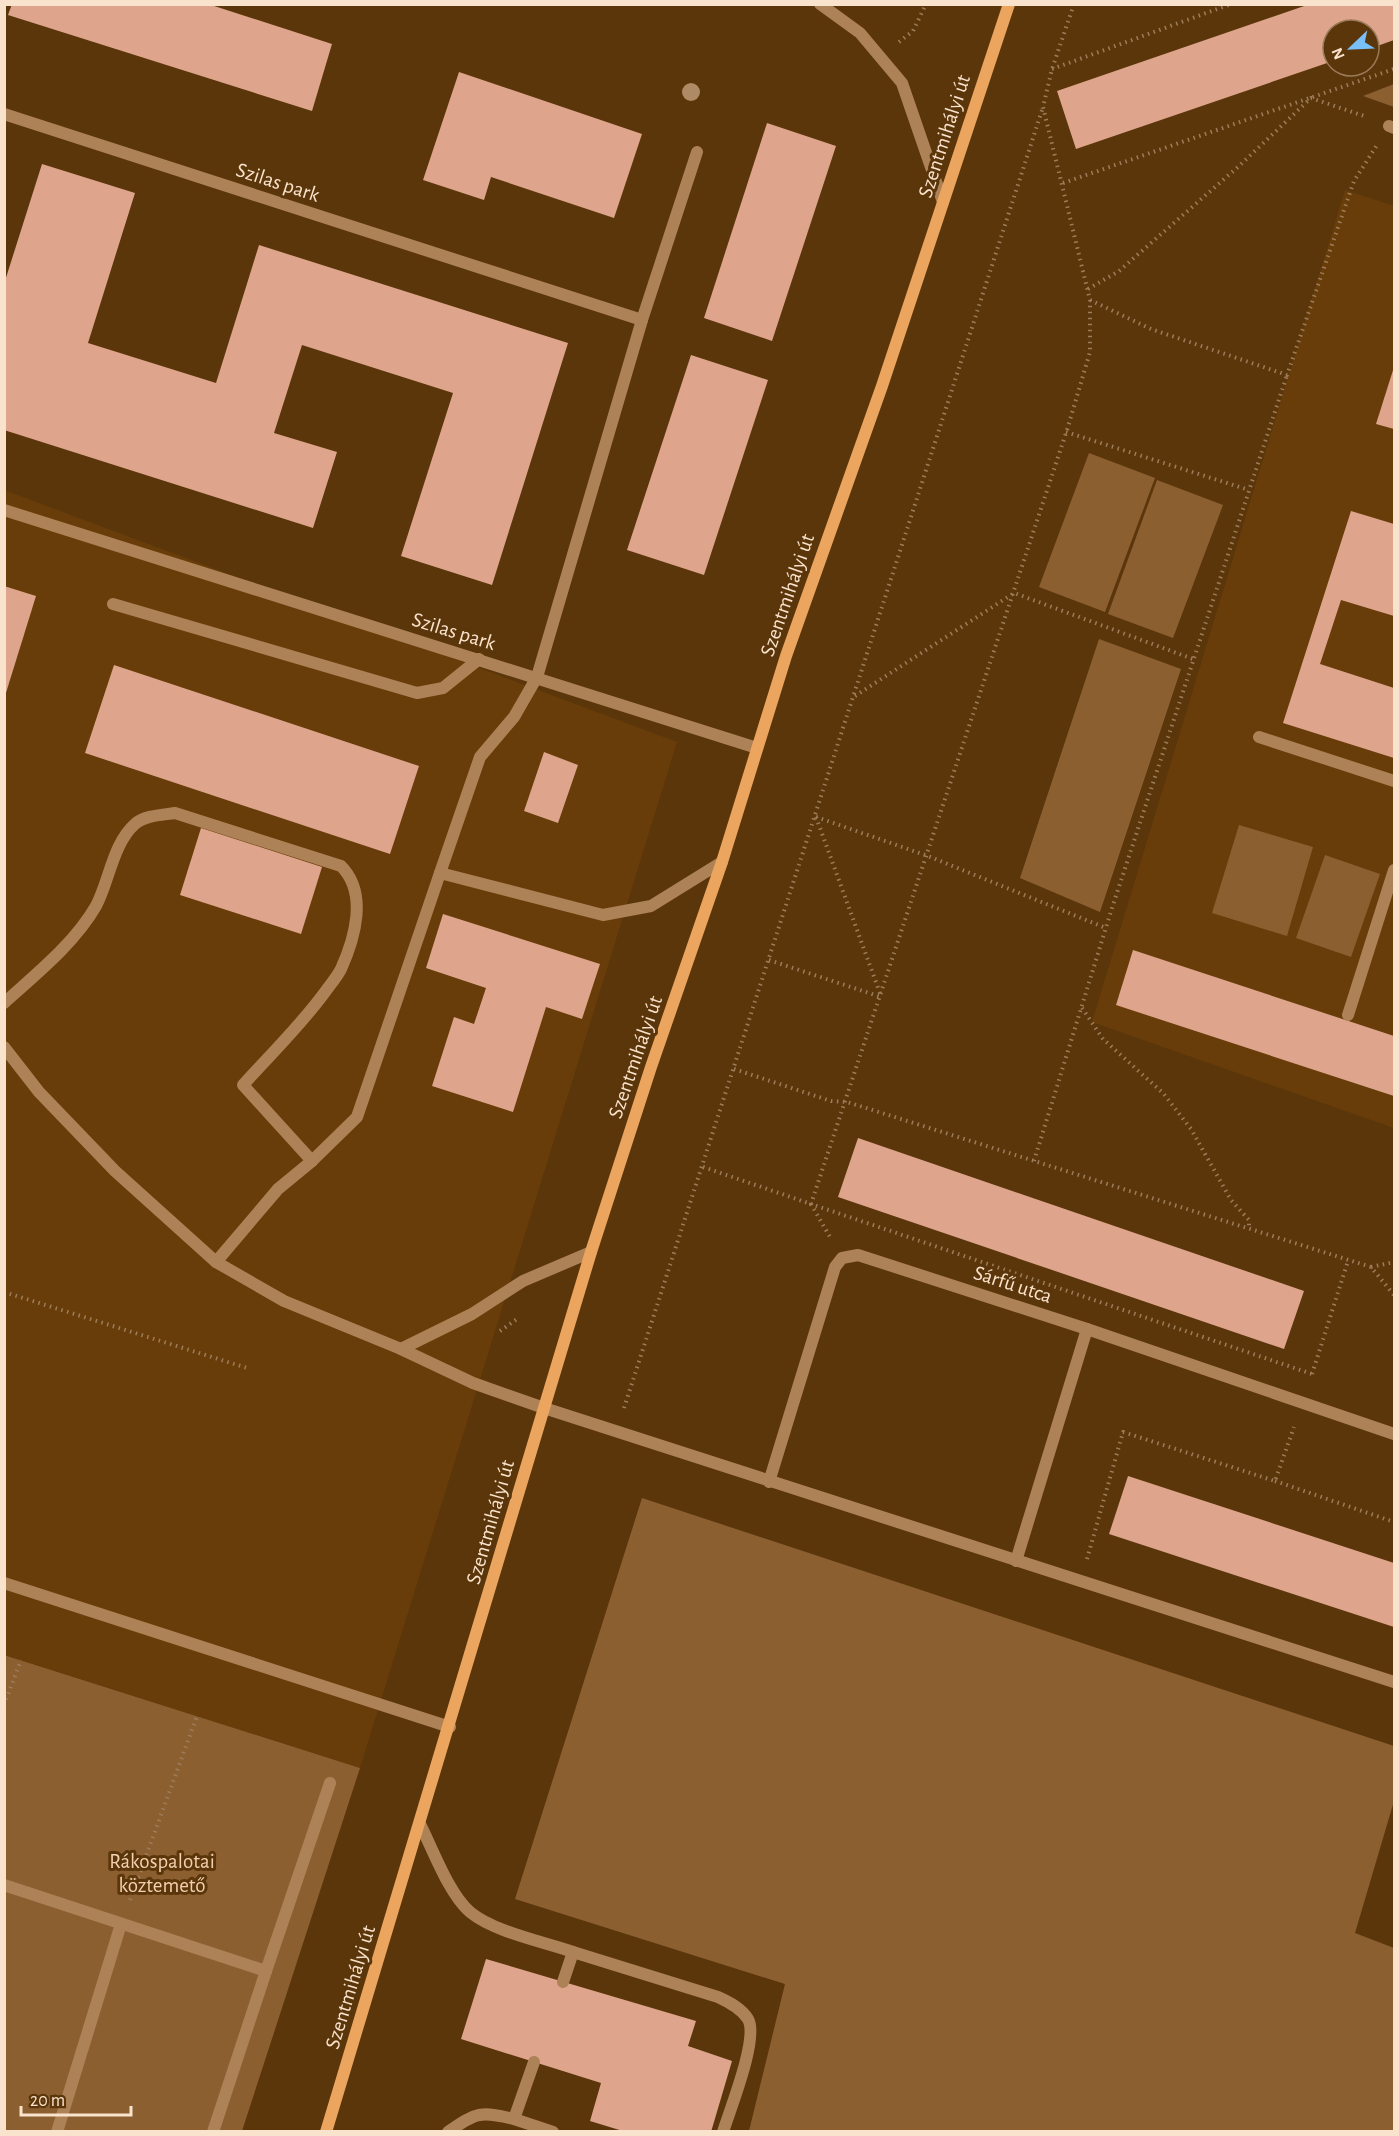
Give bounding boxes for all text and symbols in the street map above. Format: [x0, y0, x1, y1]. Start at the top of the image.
north arrow [1321, 18, 1381, 78]
text: N [1329, 45, 1348, 62]
street label: Szentmihályi út [915, 72, 974, 200]
street label: Szilas park [234, 159, 323, 206]
street label: Szentmihályi út [757, 531, 818, 659]
street label: Szilas park [409, 609, 499, 654]
street label: Szentmihályi út [605, 993, 666, 1121]
street label: Sárfű utca [971, 1262, 1055, 1307]
street label: Szentmihályi út [463, 1457, 518, 1587]
park label: Rákospalotai köztemető [109, 1851, 215, 1896]
street label: Szentmihályi út [322, 1923, 379, 2051]
scale bar [21, 2079, 130, 2117]
text: 20 m [30, 2092, 65, 2110]

